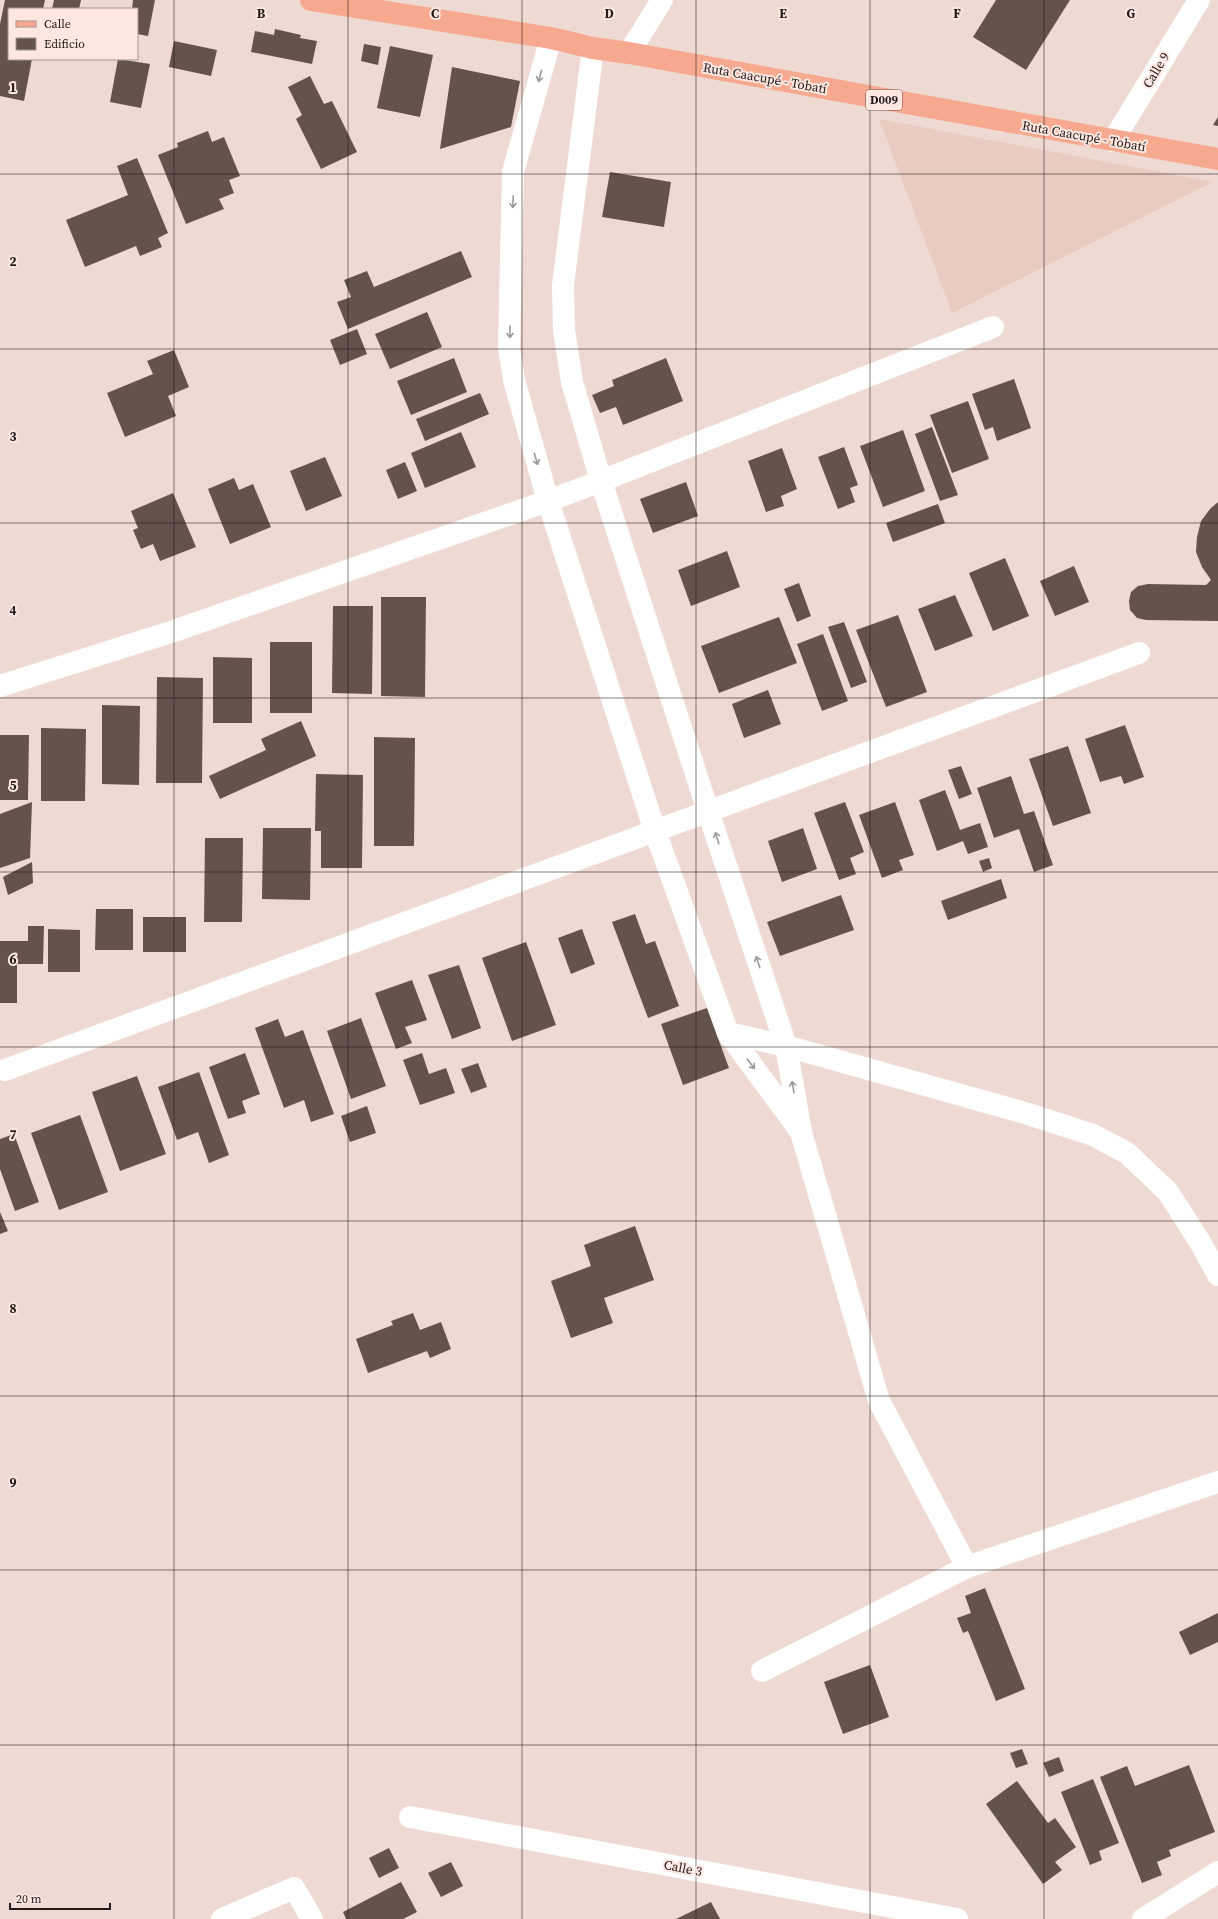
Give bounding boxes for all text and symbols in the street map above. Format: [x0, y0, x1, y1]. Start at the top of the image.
text: B [257, 5, 266, 22]
text: C [431, 5, 439, 22]
text: D [604, 5, 614, 22]
text: E [779, 5, 787, 22]
text: F [953, 5, 961, 22]
text: G [1127, 5, 1136, 22]
legend [8, 8, 138, 60]
text: Calle [44, 16, 71, 32]
text: Edificio [44, 36, 85, 52]
street label: Calle 9 [1139, 49, 1173, 91]
street label: Ruta Caacupé - Tobatí [702, 59, 828, 97]
one-way arrow [536, 69, 543, 82]
text: 1 [9, 79, 17, 96]
road number: D009 [866, 90, 902, 110]
street label: Ruta Caacupé - Tobatí [1021, 117, 1147, 155]
one-way arrow [509, 195, 516, 208]
text: 2 [9, 253, 17, 270]
one-way arrow [506, 325, 513, 338]
text: 3 [9, 428, 17, 445]
one-way arrow [533, 452, 540, 465]
text: 4 [9, 602, 17, 619]
text: 5 [9, 777, 17, 794]
one-way arrow [713, 832, 720, 845]
text: 6 [9, 951, 17, 968]
one-way arrow [754, 955, 761, 968]
one-way arrow [747, 1059, 755, 1070]
one-way arrow [789, 1080, 797, 1093]
text: 7 [9, 1126, 17, 1143]
text: 8 [9, 1300, 17, 1317]
text: 9 [9, 1474, 17, 1491]
street label: Calle 3 [662, 1856, 704, 1880]
scale bar [10, 1885, 110, 1911]
text: 20 m [16, 1891, 42, 1907]

